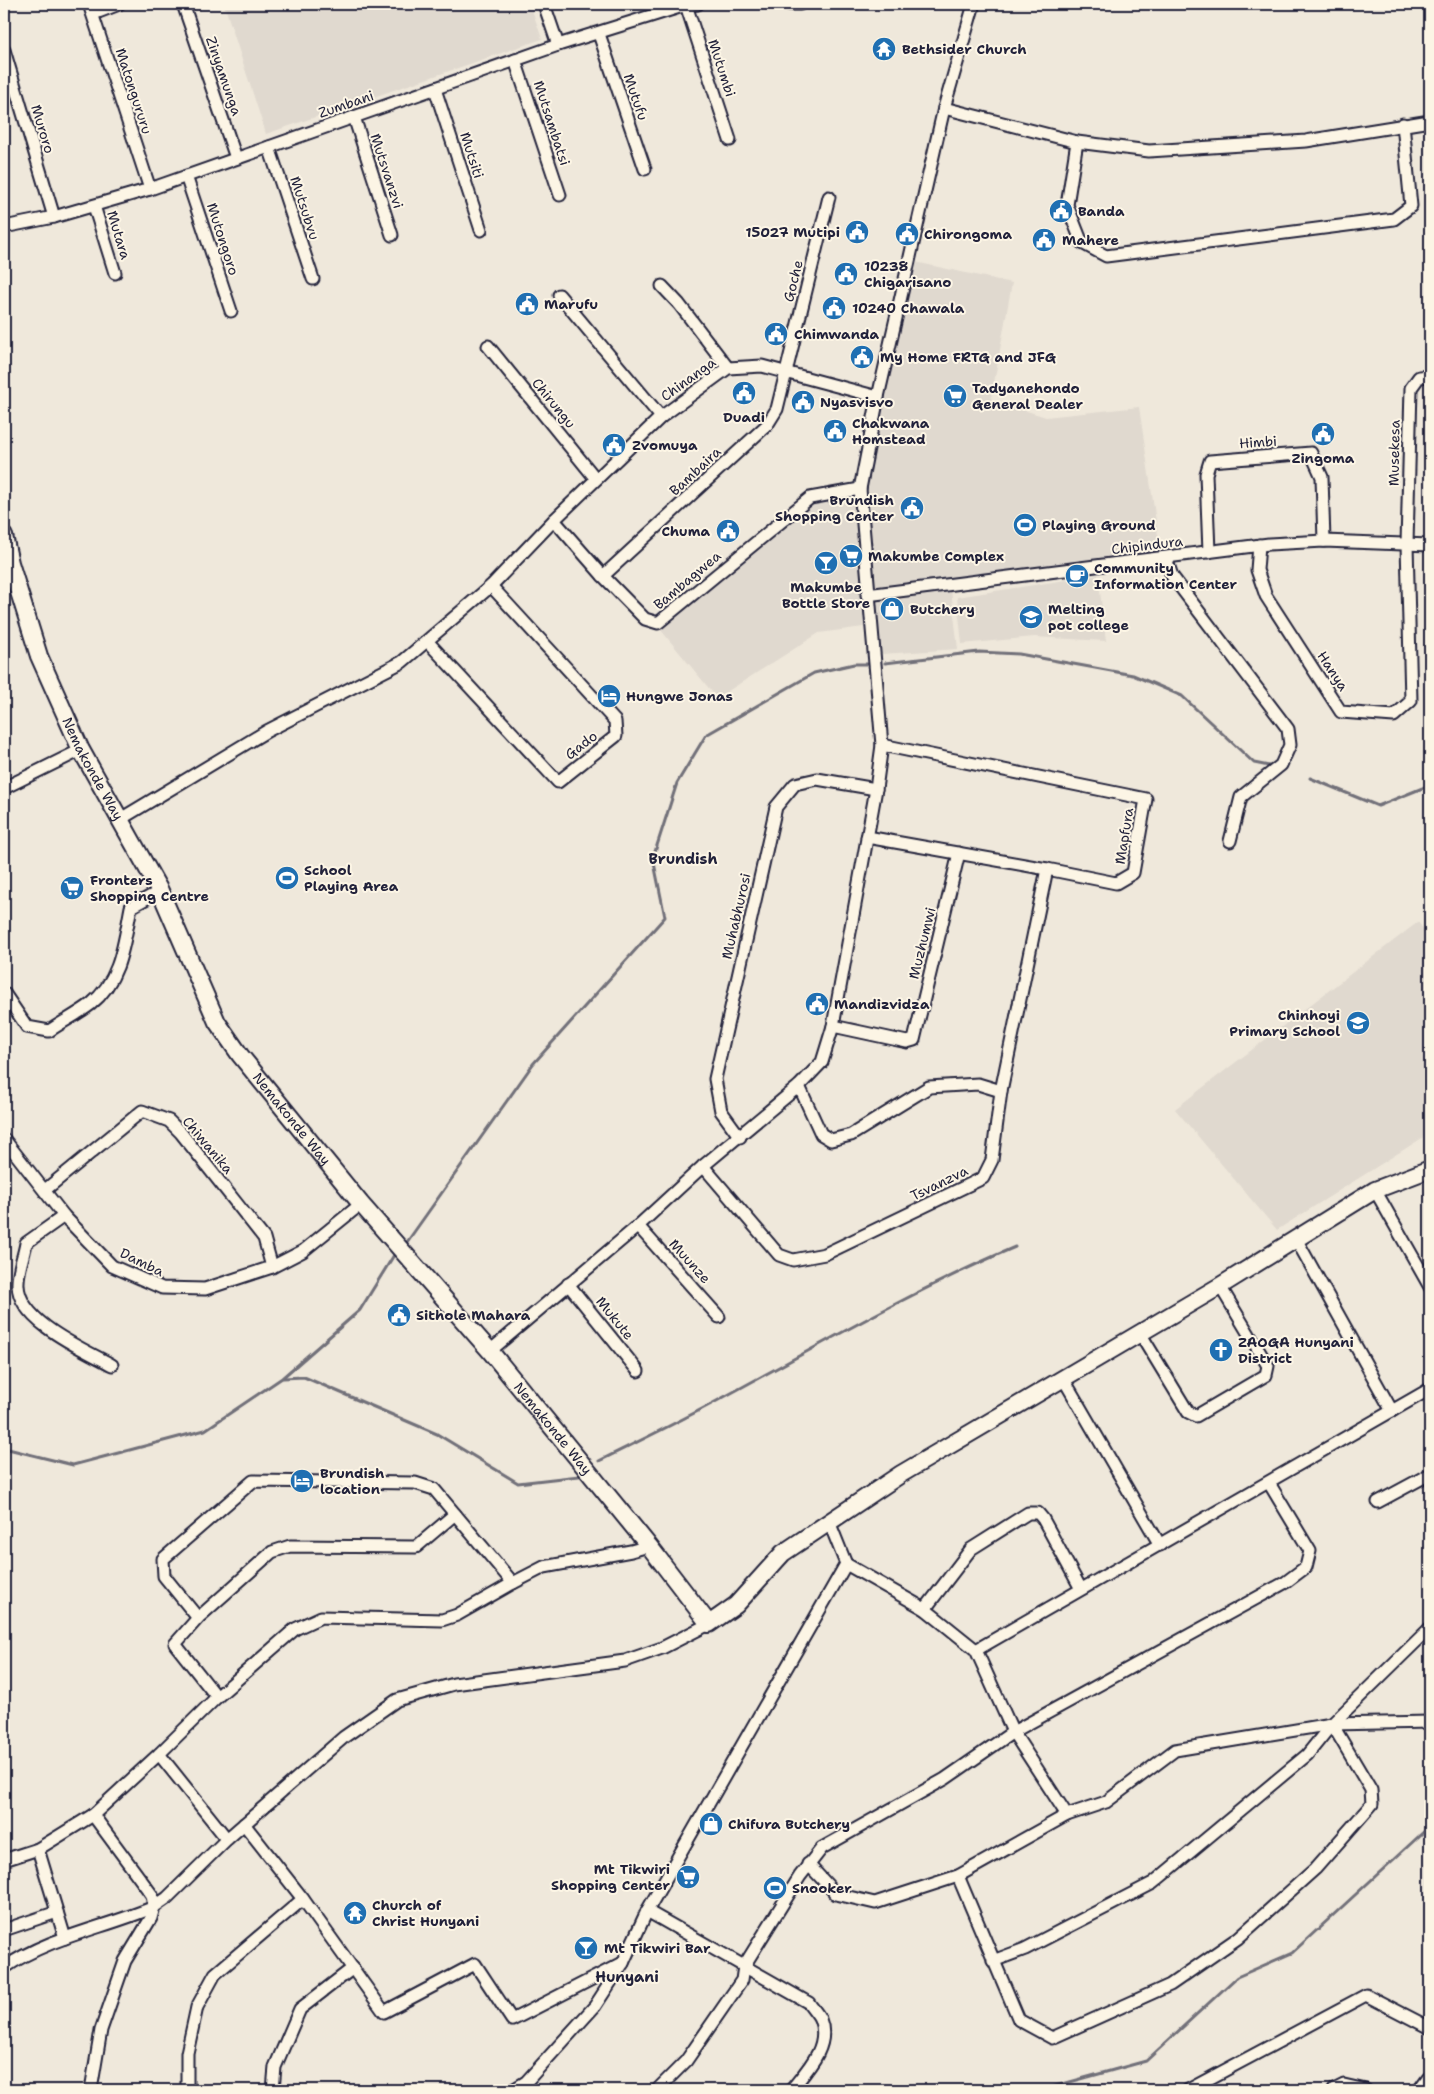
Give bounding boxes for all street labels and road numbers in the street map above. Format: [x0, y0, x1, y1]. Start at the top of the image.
street label: Zinyamunga [202, 34, 246, 118]
street label: Mutumbi [704, 37, 740, 99]
street label: Matongururu [112, 46, 156, 136]
street label: Mutufu [620, 71, 652, 123]
street label: Mutsambatsi [530, 78, 574, 168]
street label: Zumbani [316, 86, 376, 122]
street label: Muroro [27, 103, 59, 155]
street label: Mutsiti [456, 130, 488, 180]
street label: Mutsvanzvi [366, 131, 408, 211]
street label: Mutsubvu [286, 174, 324, 242]
street label: Mutongoro [203, 201, 243, 277]
street label: Mutara [103, 208, 135, 262]
street label: Goche [779, 258, 807, 304]
street label: Chinanga [657, 353, 719, 405]
street label: Chirungu [528, 374, 580, 432]
street label: Musekesa [1384, 419, 1404, 486]
street label: Himbi [1238, 432, 1278, 452]
street label: Bambaira [666, 442, 725, 499]
street label: Chipindura [1110, 532, 1184, 558]
street label: Bambagwea [650, 546, 725, 613]
street label: Hanya [1314, 648, 1353, 695]
street label: Nemakonde Way [58, 714, 128, 823]
street label: Gado [561, 727, 601, 763]
street label: Mapfura [1111, 806, 1137, 866]
street label: Muhabhurosi [717, 871, 755, 961]
street label: Muzhumwi [904, 905, 940, 981]
street label: Nemakonde Way [249, 1069, 335, 1169]
street label: Chiwanika [179, 1112, 238, 1178]
street label: Tsvanzva [907, 1161, 971, 1205]
street label: Muunze [665, 1235, 715, 1287]
street label: Damba [117, 1244, 167, 1280]
street label: Mukute [592, 1293, 638, 1343]
street label: Nemakonde Way [510, 1378, 596, 1478]

